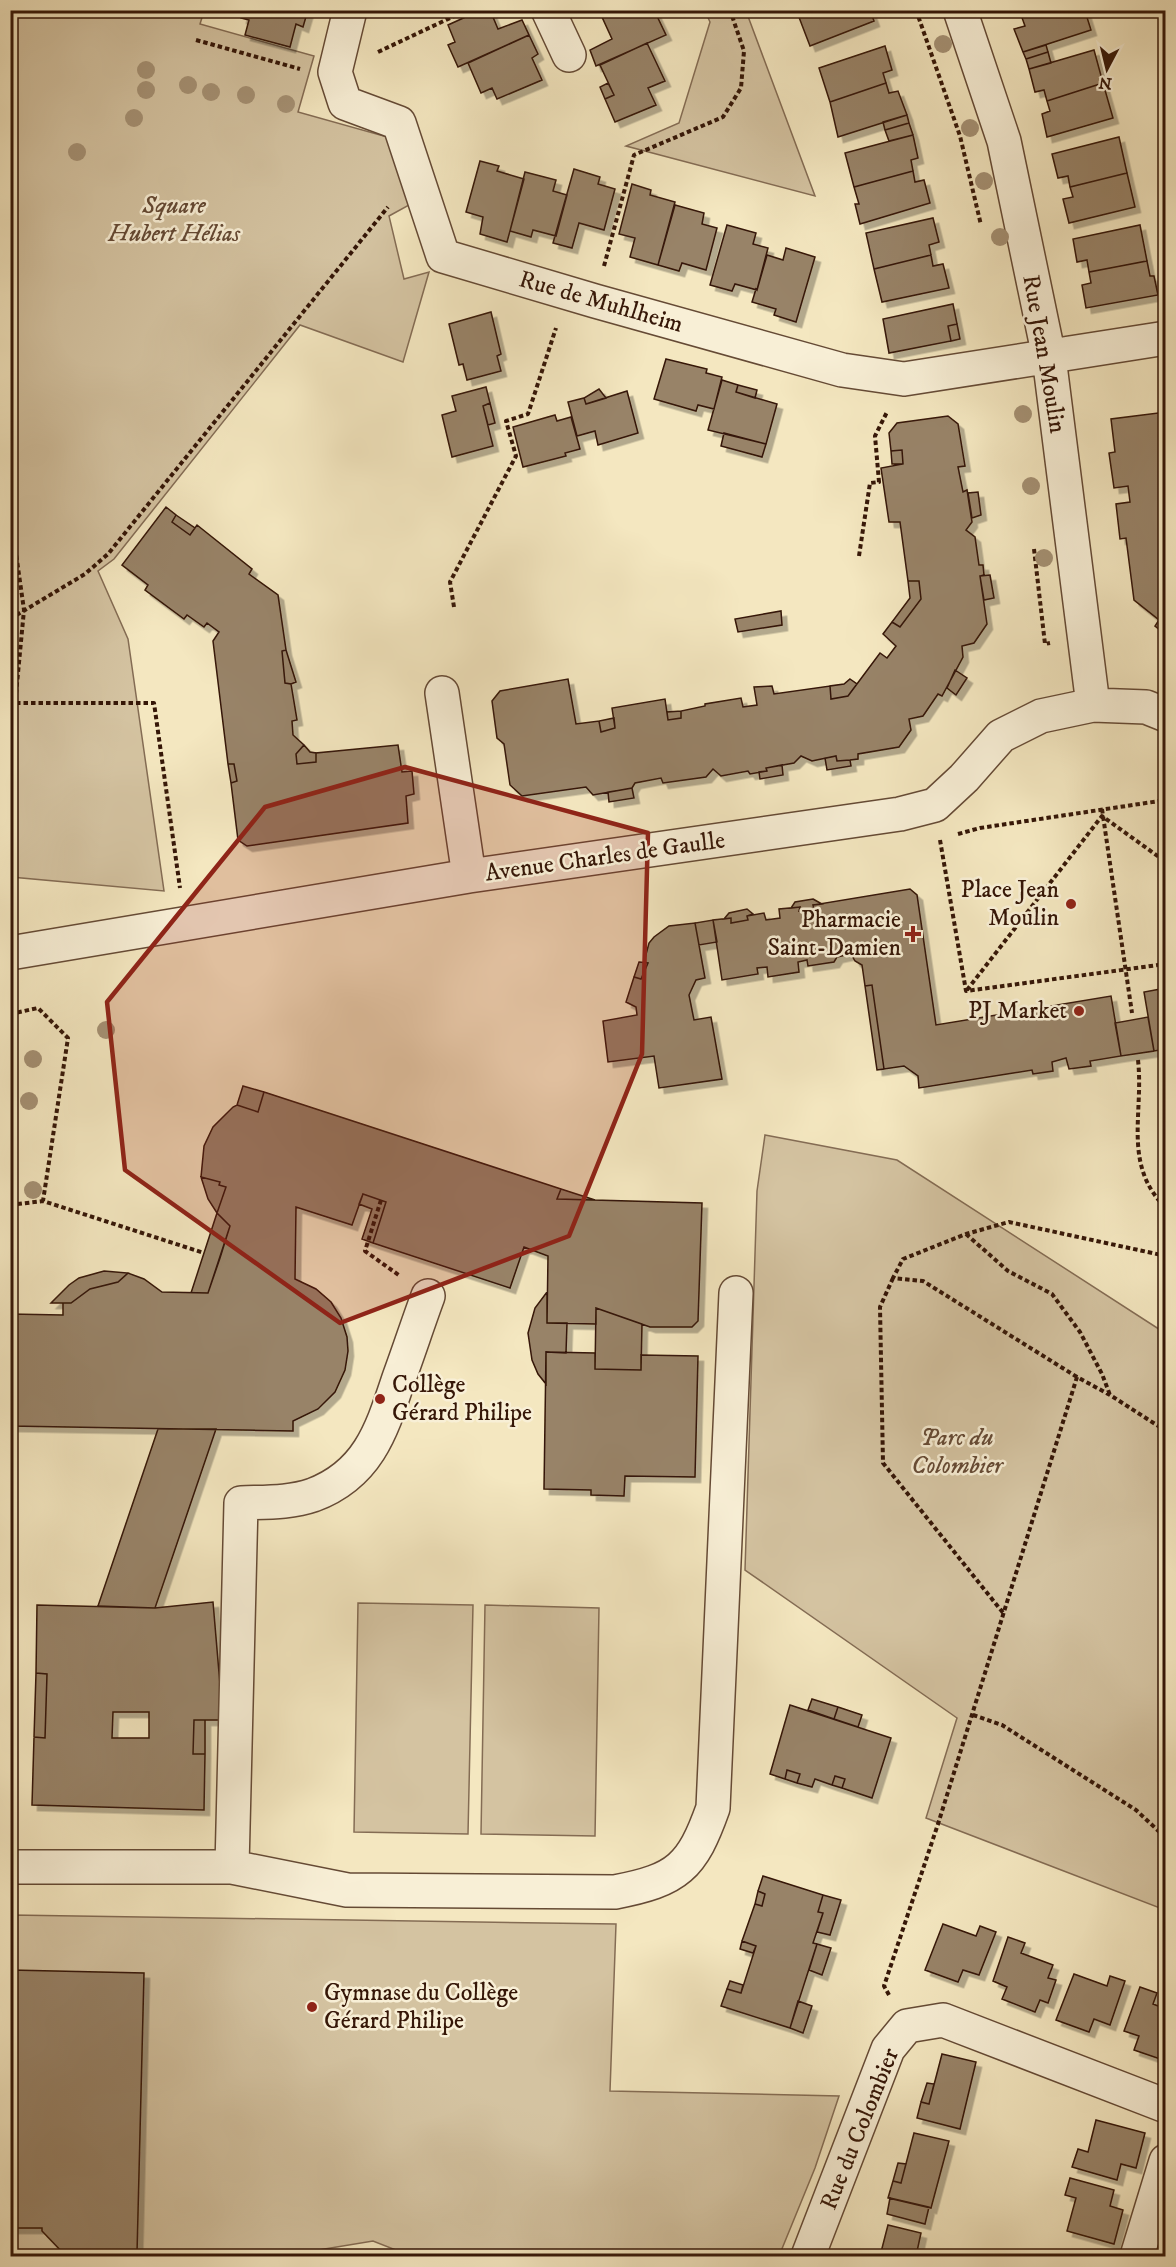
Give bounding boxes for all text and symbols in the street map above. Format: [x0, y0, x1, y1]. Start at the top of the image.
north arrow [1077, 39, 1137, 99]
text: N [1098, 72, 1113, 94]
park label: Square Hubert Hélias [107, 191, 241, 249]
street label: Rue de Muhlheim [515, 264, 687, 340]
street label: Rue Jean Moulin [1015, 272, 1073, 436]
street label: Avenue Charles de Gaulle [483, 825, 727, 889]
place label: Place Jean Moulin [961, 875, 1059, 933]
marker: Place Jean Moulin [1064, 897, 1078, 911]
place label: Pharmacie Saint-Damien [767, 905, 901, 963]
marker: Pharmacie Saint-Damien [906, 927, 920, 941]
place label: PJ Market [968, 996, 1067, 1026]
marker: PJ Market [1072, 1004, 1086, 1018]
place label: Collège Gérard Philipe [392, 1370, 532, 1428]
marker: Collège Gérard Philipe [373, 1392, 387, 1406]
park label: Parc du Colombier [911, 1423, 1005, 1481]
place label: Gymnase du Collège Gérard Philipe [324, 1978, 518, 2036]
marker: Gymnase du Collège Gérard Philipe [305, 2000, 319, 2014]
street label: Rue du Colombier [814, 2044, 906, 2214]

